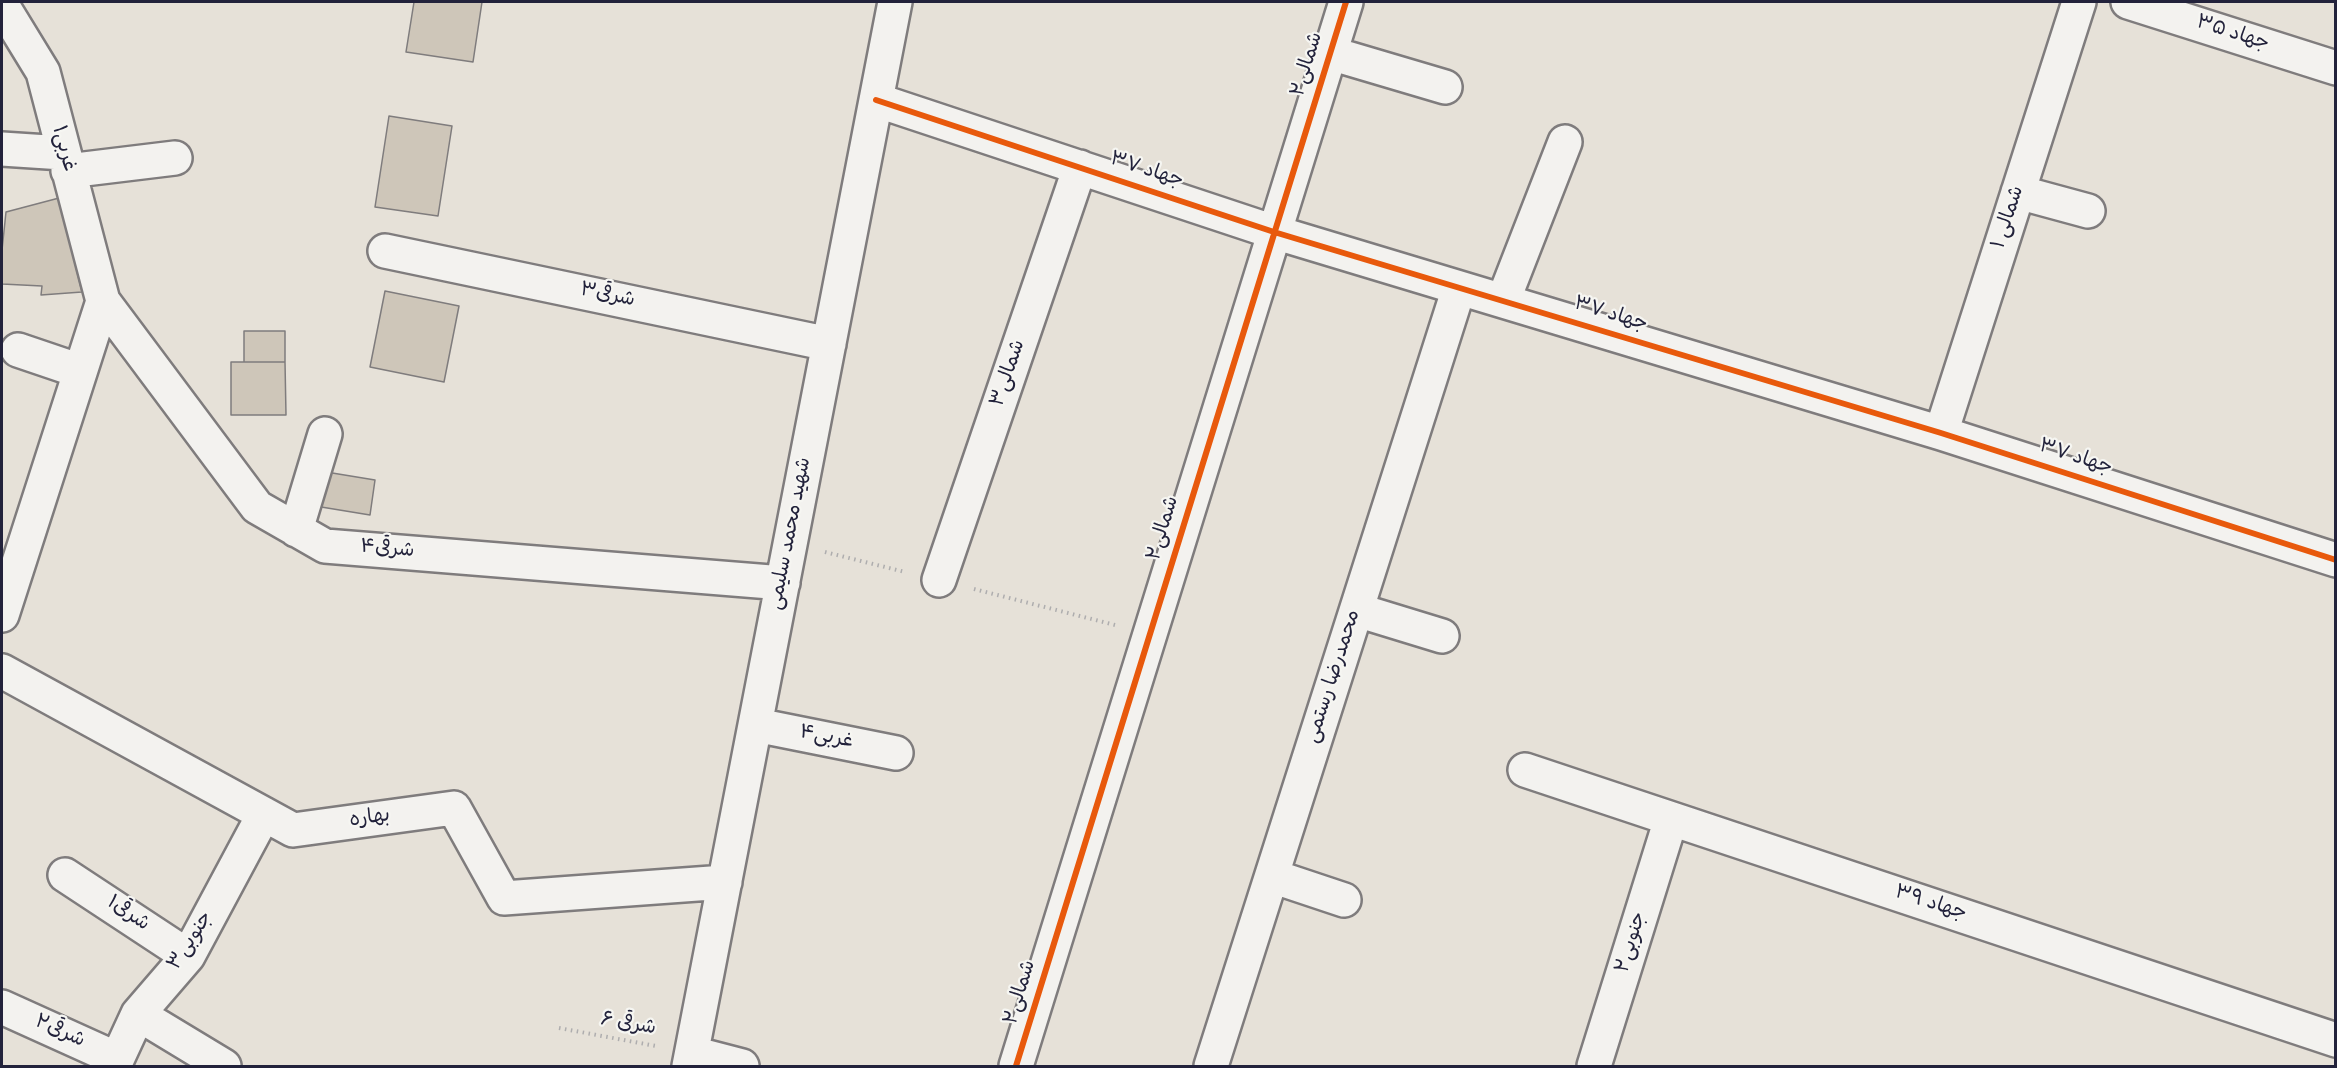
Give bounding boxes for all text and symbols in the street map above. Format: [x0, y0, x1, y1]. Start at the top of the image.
street label: جهاد ۳۵ [2192, 12, 2272, 58]
street label: شمالی۲ [1288, 30, 1330, 100]
street label: غربی۱ [44, 123, 80, 175]
street label: جهاد ۳۷ [1106, 149, 1186, 195]
street label: شمالی ۱ [1989, 184, 2031, 252]
street label: شرقی۳ [577, 279, 637, 315]
street label: جهاد ۳۷ [1570, 293, 1650, 339]
street label: شمالی۳ [987, 337, 1033, 411]
street label: جهاد ۳۷ [2035, 436, 2115, 482]
street label: شهید محمد سلیمی [765, 456, 819, 612]
street label: شمالی۲ [1144, 494, 1186, 564]
street label: شرقی۴ [359, 537, 415, 565]
street label: محمدرضا رستمی [1302, 607, 1368, 747]
street label: غربی۴ [797, 722, 855, 756]
street label: بهاره [348, 805, 392, 835]
street label: جهاد ۳۹ [1891, 882, 1969, 928]
street label: شرقی۱ [101, 892, 153, 938]
street label: جنوبی۳ [164, 908, 220, 976]
street label: جنوبی۲ [1612, 910, 1654, 976]
street label: شمالی۲ [1001, 958, 1043, 1028]
street label: شرقی ۶ [598, 1009, 658, 1043]
street label: شرقی۲ [30, 1011, 88, 1055]

